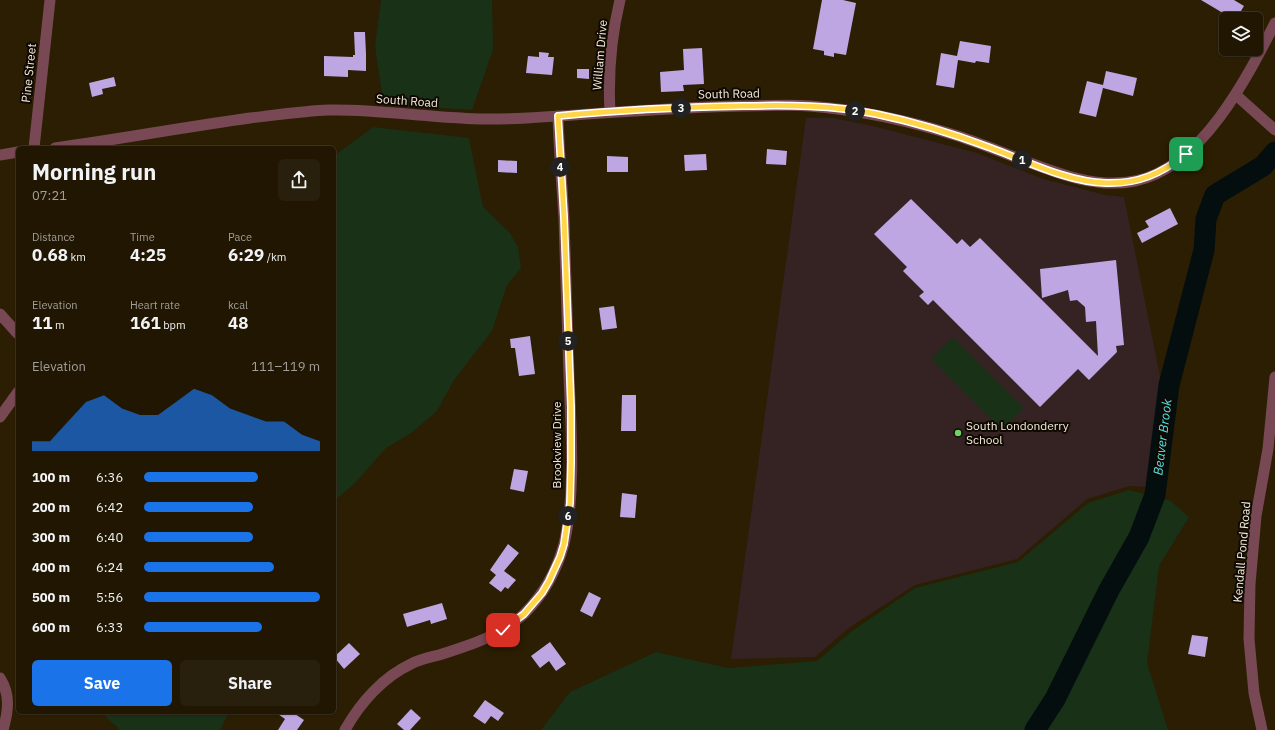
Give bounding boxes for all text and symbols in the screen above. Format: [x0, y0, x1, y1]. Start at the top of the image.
map controls [1219, 12, 1263, 56]
button: layers [1219, 12, 1263, 56]
street label: William Drive [589, 19, 610, 91]
street label: Pine Street [18, 43, 39, 103]
street label: South Road [698, 85, 760, 102]
street label: South Road [376, 91, 438, 110]
pin: 3 [671, 98, 691, 118]
text: 3 [678, 101, 684, 115]
pin: 2 [845, 101, 865, 121]
text: 2 [852, 104, 858, 118]
pin [1169, 137, 1203, 171]
icon: arrive [1175, 143, 1197, 165]
pin: 1 [1012, 150, 1032, 170]
text: 1 [1019, 153, 1025, 167]
text: Morning run [32, 157, 156, 186]
pin: 4 [550, 157, 570, 177]
button: share [278, 159, 320, 201]
text: 4 [557, 160, 563, 174]
text: 07:21 [32, 187, 67, 204]
text: Distance [32, 230, 75, 244]
text: Time [130, 230, 155, 244]
text: Pace [228, 230, 252, 244]
text: 0.68 [32, 244, 68, 266]
text: 4:25 [130, 244, 166, 266]
text: 6:29 [228, 244, 264, 266]
text: km [68, 250, 86, 264]
text: /km [264, 250, 286, 264]
text: Elevation [32, 298, 78, 312]
text: Heart rate [130, 298, 180, 312]
text: kcal [228, 298, 248, 312]
text: 11 [32, 312, 52, 334]
text: 161 [130, 312, 161, 334]
text: 48 [228, 312, 248, 334]
text: m [52, 318, 65, 332]
text: bpm [161, 318, 186, 332]
pin: 5 [558, 331, 578, 351]
text: 5 [565, 334, 571, 348]
text: Elevation [32, 358, 86, 375]
text: 111–119 m [251, 358, 320, 375]
water label: Beaver Brook [1149, 398, 1176, 476]
street label: Brookview Drive [549, 401, 564, 489]
place label: South Londonderry School [966, 418, 1069, 447]
marker: South Londonderry School [953, 428, 963, 438]
text: 100 m [32, 469, 70, 486]
text: 6:36 [96, 469, 123, 486]
text: 200 m [32, 499, 70, 516]
text: 6:42 [96, 499, 123, 516]
street label: Kendall Pond Road [1230, 501, 1253, 603]
pin: 6 [558, 506, 578, 526]
text: 6 [565, 509, 571, 523]
text: 300 m [32, 529, 70, 546]
text: 6:40 [96, 529, 123, 546]
text: 400 m [32, 559, 70, 576]
text: 6:24 [96, 559, 123, 576]
text: 500 m [32, 589, 70, 606]
text: 5:56 [96, 589, 123, 606]
pin [486, 613, 520, 647]
text: 600 m [32, 619, 70, 636]
text: 6:33 [96, 619, 123, 636]
icon: check [492, 619, 514, 641]
button: Save [32, 660, 172, 706]
button: Share [180, 660, 320, 706]

